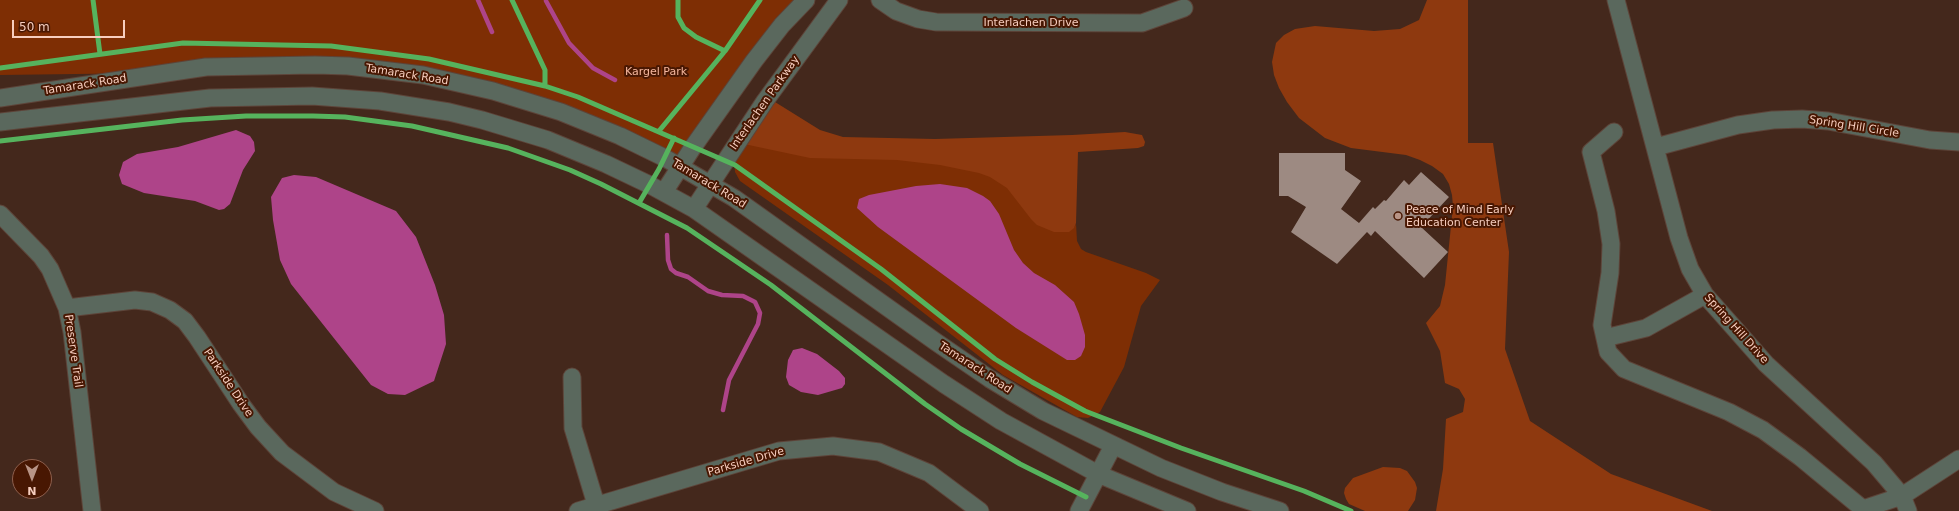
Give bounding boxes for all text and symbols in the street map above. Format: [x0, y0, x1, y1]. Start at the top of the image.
scale bar [14, 12, 127, 38]
street label: Interlachen Drive [983, 16, 1079, 30]
text: 50 m [19, 20, 50, 34]
street label: Interlachen Parkway [728, 53, 802, 153]
street label: Tamarack Road [365, 62, 449, 88]
park label: Kargel Park [625, 65, 687, 79]
street label: Tamarack Road [43, 72, 127, 98]
street label: Spring Hill Circle [1808, 113, 1900, 141]
street label: Tamarack Road [670, 157, 748, 211]
place label: Peace of Mind Early Education Center [1406, 203, 1514, 229]
marker: Peace of Mind Early Education Center [1393, 211, 1403, 221]
street label: Spring Hill Drive [1701, 291, 1771, 367]
street label: Preserve Trail [61, 314, 85, 388]
street label: Tamarack Road [936, 340, 1014, 396]
street label: Parkside Drive [200, 347, 256, 419]
street label: Parkside Drive [706, 445, 786, 479]
north arrow [12, 459, 52, 499]
text: N [27, 484, 37, 497]

